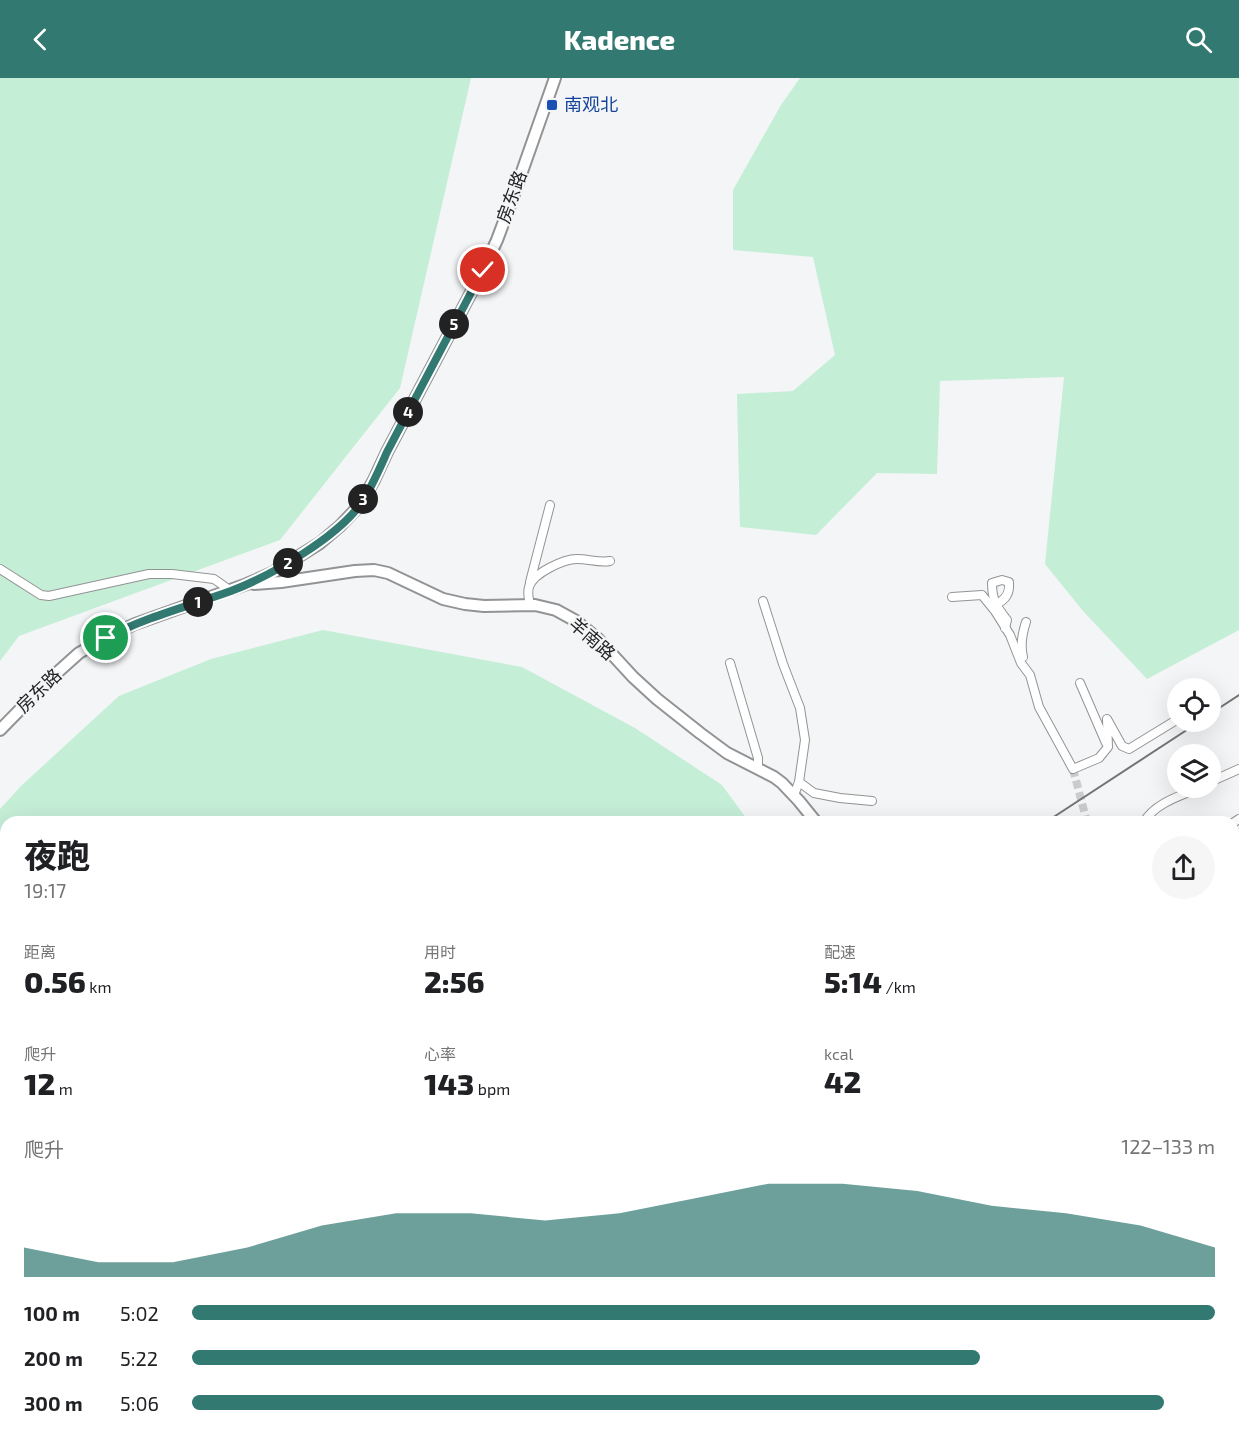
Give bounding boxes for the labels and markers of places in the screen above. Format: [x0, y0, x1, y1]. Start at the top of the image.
place label: 南观北 [564, 93, 618, 115]
marker: 南观北 [545, 98, 559, 112]
pin [457, 244, 508, 295]
pin: 5 [439, 309, 469, 339]
pin: 4 [393, 397, 423, 427]
pin: 3 [348, 484, 378, 514]
pin: 2 [273, 548, 303, 578]
pin: 1 [183, 587, 213, 617]
pin [80, 612, 131, 663]

